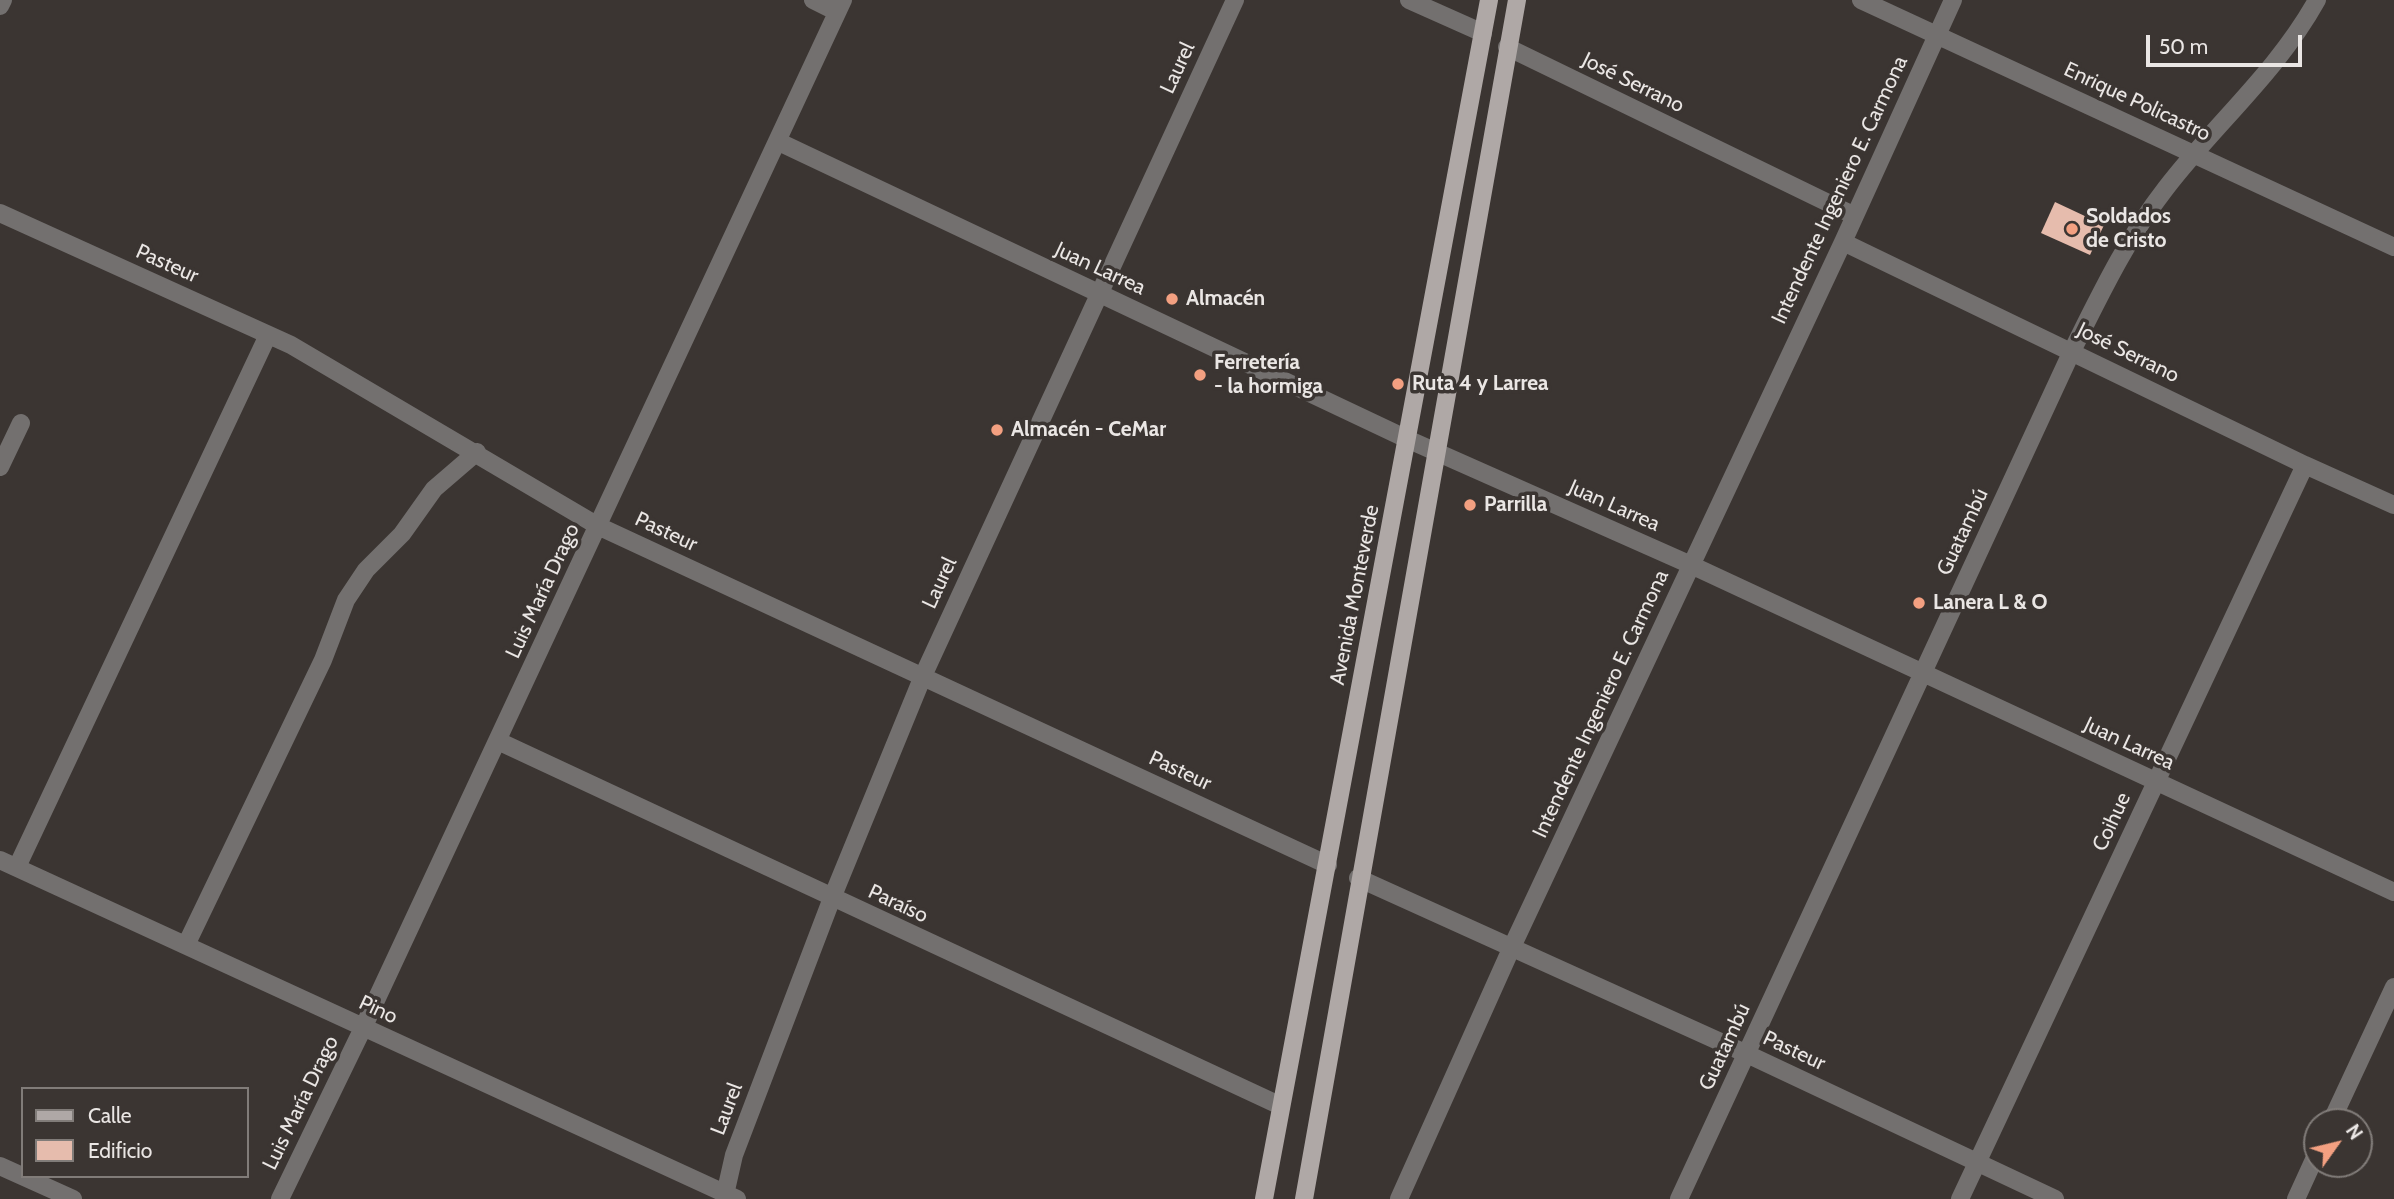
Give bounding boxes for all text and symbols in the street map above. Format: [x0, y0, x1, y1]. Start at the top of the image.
scale bar [2149, 21, 2305, 65]
text: 50 m [2159, 34, 2208, 59]
street label: Laurel [1155, 38, 1201, 98]
street label: José Serrano [1578, 48, 1688, 118]
street label: Intendente Ingeniero E. Carmona [1767, 52, 1913, 328]
street label: Enrique Policastro [2060, 57, 2214, 147]
place label: Soldados de Cristo [2086, 204, 2171, 254]
marker: Soldados de Cristo [2064, 221, 2080, 237]
street label: Juan Larrea [1051, 237, 1149, 301]
street label: Pasteur [132, 239, 202, 289]
place label: Almacén [1186, 286, 1265, 312]
marker: Almacén [1164, 291, 1180, 307]
street label: José Serrano [2073, 318, 2183, 388]
place label: Ferretería - la hormiga [1214, 350, 1323, 400]
marker: Ferretería - la hormiga [1192, 367, 1208, 383]
place label: Ruta 4 y Larrea [1412, 371, 1549, 397]
marker: Ruta 4 y Larrea [1390, 376, 1406, 392]
place label: Almacén - CeMar [1011, 417, 1166, 443]
marker: Almacén - CeMar [989, 422, 1005, 438]
street label: Juan Larrea [1565, 475, 1663, 537]
street label: Guatambú [1932, 484, 1994, 580]
place label: Parrilla [1484, 492, 1547, 518]
marker: Parrilla [1462, 497, 1478, 513]
street label: Avenida Monteverde [1325, 503, 1385, 687]
street label: Pasteur [631, 507, 701, 557]
street label: Luis María Drago [501, 520, 585, 662]
street label: Laurel [917, 553, 963, 613]
street label: Intendente Ingeniero E. Carmona [1528, 566, 1674, 842]
place label: Lanera L & O [1933, 590, 2047, 616]
marker: Lanera L & O [1911, 595, 1927, 611]
street label: Juan Larrea [2080, 712, 2178, 776]
street label: Pasteur [1145, 746, 1215, 796]
street label: Coihue [2088, 789, 2136, 855]
street label: Paraíso [864, 879, 932, 929]
street label: Pino [355, 990, 401, 1030]
street label: Guatambú [1694, 999, 1756, 1095]
street label: Pasteur [1759, 1026, 1829, 1076]
street label: Luis María Drago [258, 1032, 344, 1174]
street label: Laurel [706, 1079, 748, 1139]
legend [21, 1087, 248, 1178]
text: Calle [88, 1103, 132, 1128]
north arrow [2303, 1108, 2373, 1178]
text: N [2341, 1120, 2367, 1144]
text: Edificio [88, 1138, 152, 1163]

